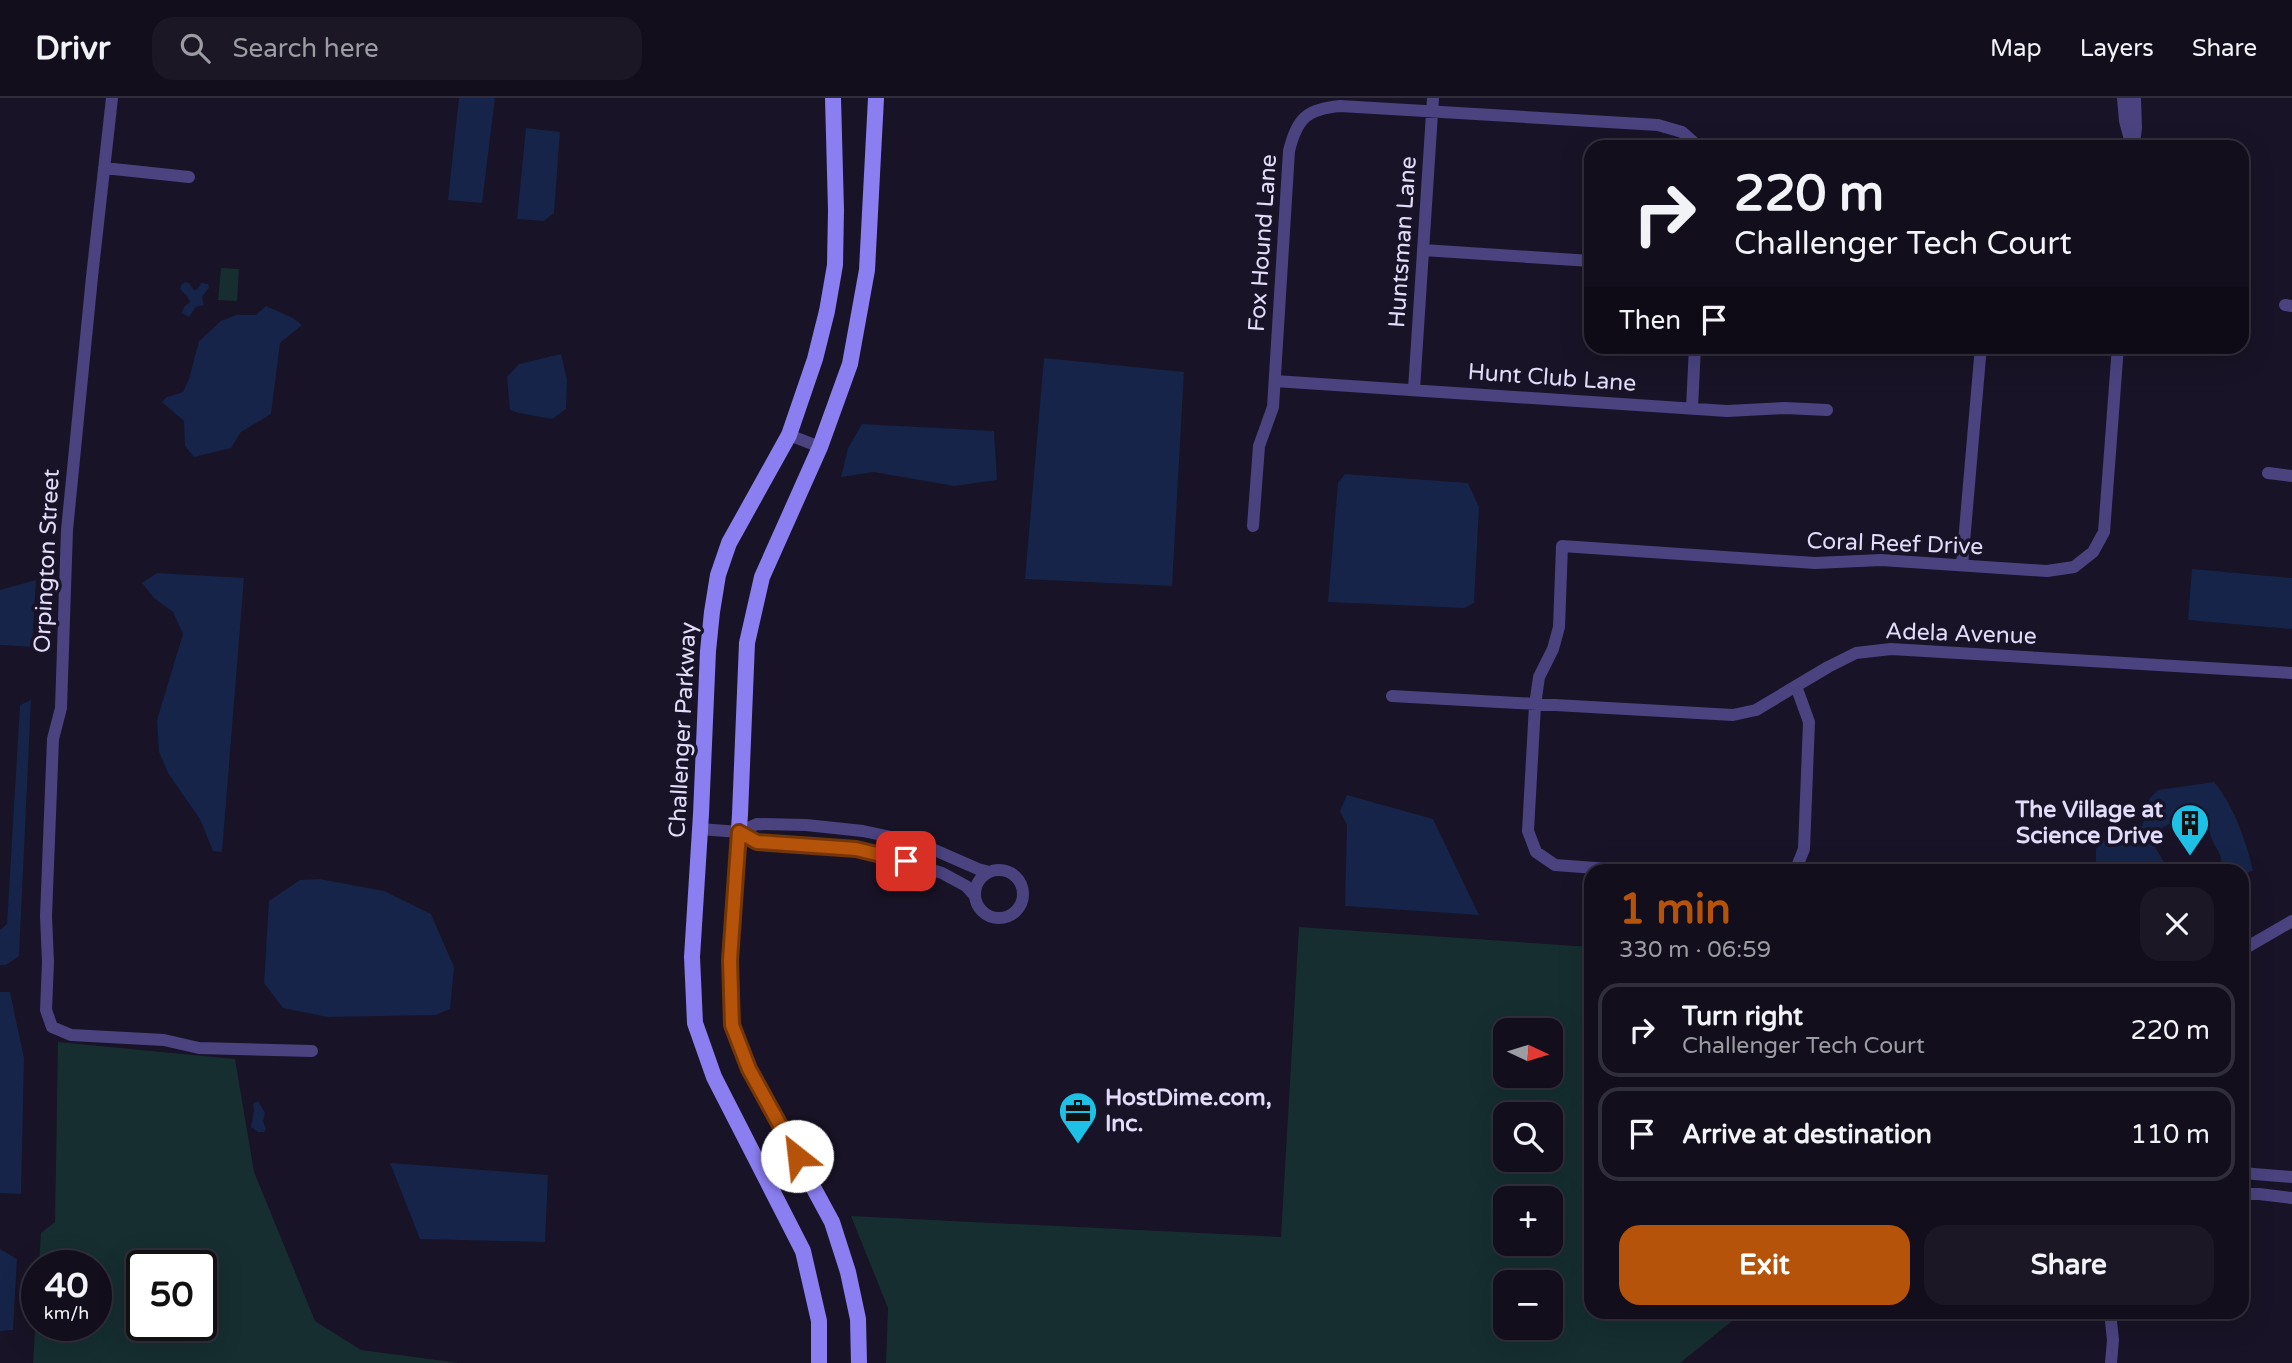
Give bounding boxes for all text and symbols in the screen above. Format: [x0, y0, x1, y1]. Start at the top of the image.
search box [152, 17, 642, 80]
text: Drivr [35, 29, 110, 68]
icon: search [176, 29, 214, 67]
text: Search here [232, 33, 379, 64]
text: Map [1990, 34, 2042, 63]
text: Layers [2080, 34, 2154, 63]
text: Share [2192, 34, 2257, 63]
street label: Fox Hound Lane [1243, 153, 1283, 333]
street label: Huntsman Lane [1383, 155, 1423, 329]
text: 220 m [1734, 165, 1884, 224]
icon: right [1619, 168, 1710, 259]
text: Challenger Tech Court [1734, 225, 2072, 263]
icon: arrive [1695, 301, 1733, 339]
text: Then [1619, 305, 1681, 336]
street label: Hunt Club Lane [1467, 358, 1637, 398]
street label: Orpington Street [28, 468, 66, 654]
street label: Coral Reef Drive [1806, 527, 1984, 561]
street label: Adela Avenue [1885, 617, 2037, 651]
street label: Challenger Parkway [663, 621, 703, 839]
place label: The Village at Science Drive [2014, 796, 2163, 850]
building icon: The Village at Science Drive [2169, 802, 2211, 857]
pin [876, 831, 936, 891]
icon: arrive [887, 842, 925, 880]
text: 1 min [1619, 884, 1731, 935]
button: close [2140, 887, 2214, 961]
text: 330 m · 06:59 [1619, 936, 1771, 964]
text: Turn right [1682, 1001, 1803, 1032]
icon: right [1623, 1011, 1661, 1049]
text: 220 m [2130, 1015, 2210, 1046]
north arrow [1493, 1018, 1563, 1088]
map controls [1493, 1018, 1563, 1340]
text: Challenger Tech Court [1682, 1032, 1925, 1060]
place label: HostDime.com, Inc. [1105, 1084, 1272, 1138]
office icon: HostDime.com, Inc. [1057, 1090, 1099, 1145]
button: search [1493, 1102, 1563, 1172]
icon: arrive [1623, 1115, 1661, 1153]
position arrow [760, 1119, 834, 1193]
text: Arrive at destination [1682, 1119, 1932, 1150]
text: 110 m [2130, 1119, 2210, 1150]
button: + [1493, 1186, 1563, 1256]
button: Exit [1619, 1225, 1910, 1305]
button: Share [1924, 1225, 2214, 1305]
speed limit sign: 50 [126, 1250, 217, 1341]
text: 40 [45, 1265, 88, 1307]
button: − [1493, 1270, 1563, 1340]
text: km/h [44, 1302, 89, 1324]

